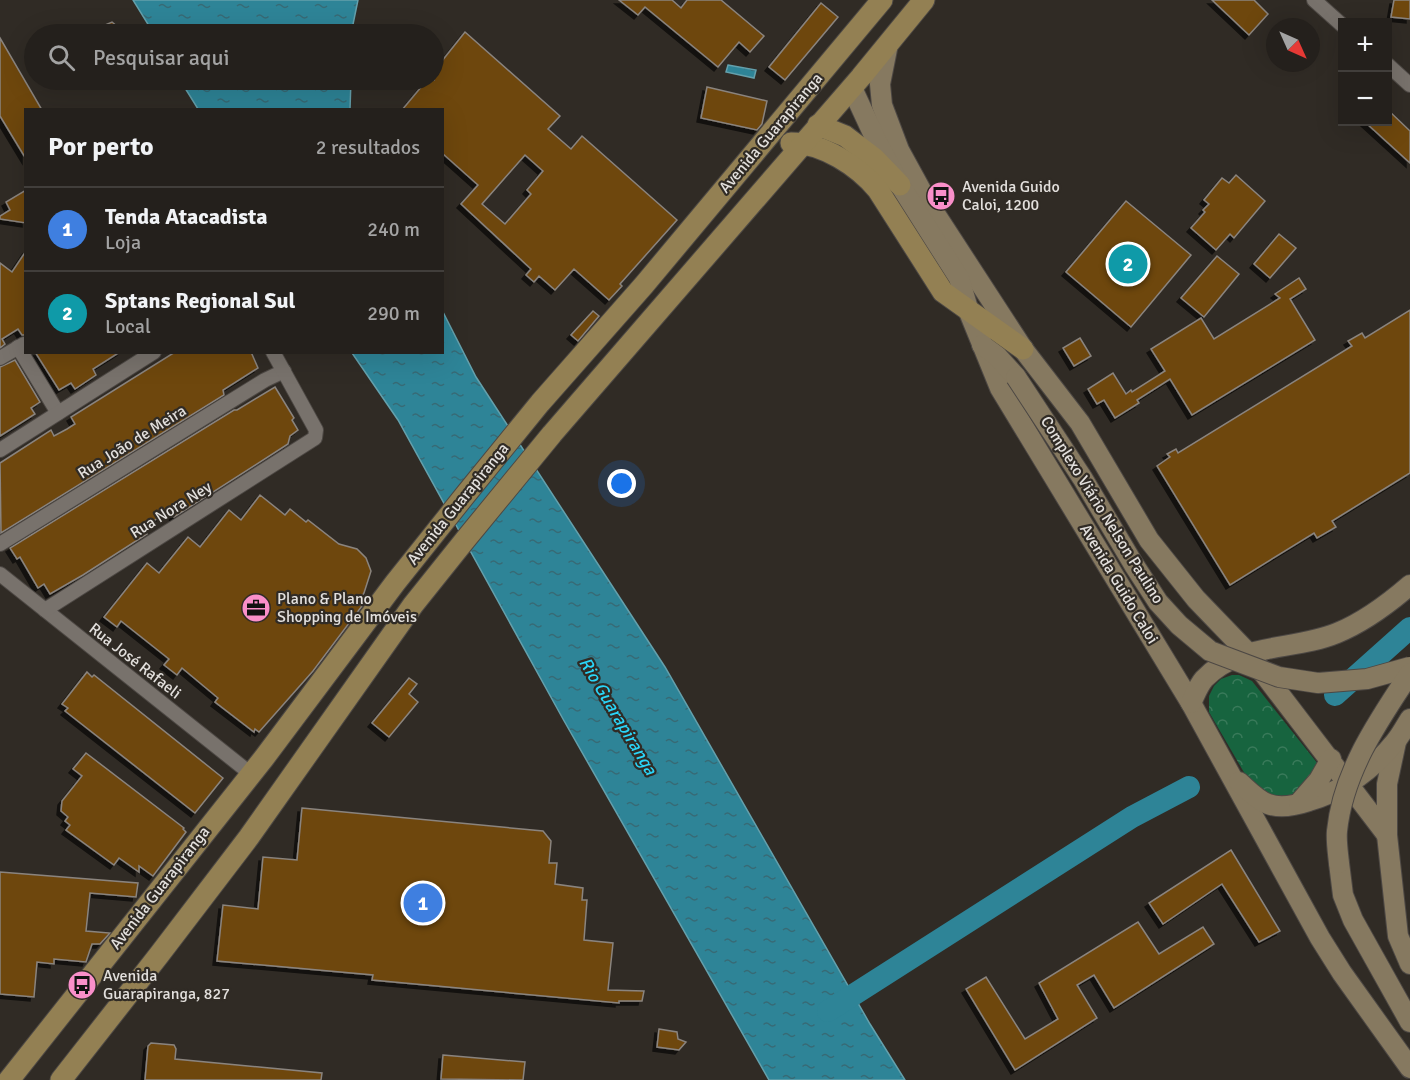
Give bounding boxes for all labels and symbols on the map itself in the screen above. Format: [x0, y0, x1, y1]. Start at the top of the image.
north arrow [1266, 18, 1320, 72]
street label: Avenida Guarapiranga [715, 69, 827, 197]
place label: Avenida Guido Caloi, 1200 [962, 177, 1060, 215]
bus stop icon: Avenida Guido Caloi, 1200 [925, 180, 957, 212]
pin: 2 [1108, 242, 1148, 286]
street label: Rua João de Meira [74, 401, 190, 483]
street label: Complexo Viário Nelson Paulino [1036, 413, 1168, 607]
street label: Avenida Guarapiranga [403, 439, 513, 569]
your location [607, 469, 636, 498]
street label: Rua Nora Ney [127, 477, 216, 543]
street label: Avenida Guido Caloi [1075, 520, 1163, 648]
place label: Plano & Plano Shopping de Imóveis [277, 589, 417, 627]
office icon: Plano & Plano Shopping de Imóveis [240, 592, 272, 624]
street label: Rua José Rafaeli [85, 619, 185, 703]
water label: Rio Guarapiranga [574, 653, 662, 780]
street label: Avenida Guarapiranga [106, 822, 214, 954]
pin: 1 [404, 880, 442, 926]
place label: Avenida Guarapiranga, 827 [103, 966, 230, 1004]
bus stop icon: Avenida Guarapiranga, 827 [66, 969, 98, 1001]

